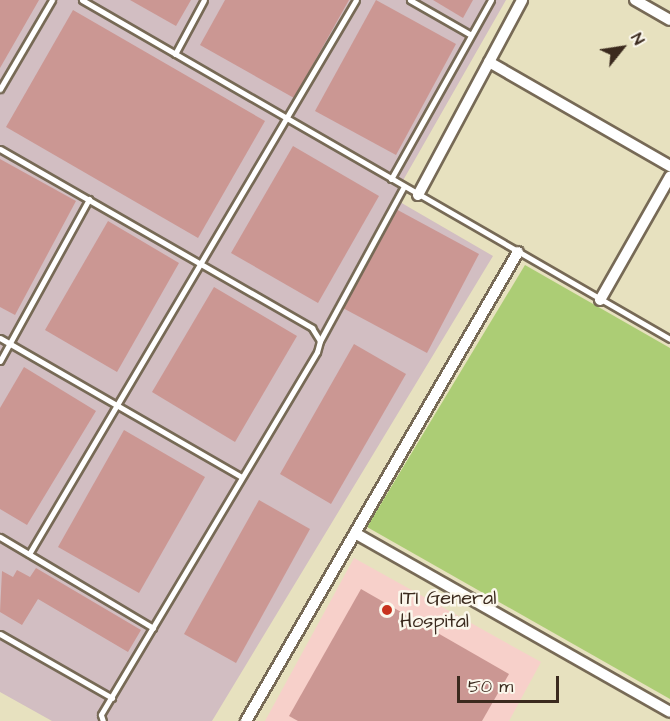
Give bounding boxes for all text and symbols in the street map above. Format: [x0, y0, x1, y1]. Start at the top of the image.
north arrow [592, 18, 652, 78]
text: N [626, 29, 650, 49]
place label: ITI General Hospital [400, 586, 496, 633]
marker: ITI General Hospital [378, 601, 396, 619]
scale bar [460, 664, 562, 702]
text: 50 m [468, 674, 513, 699]

